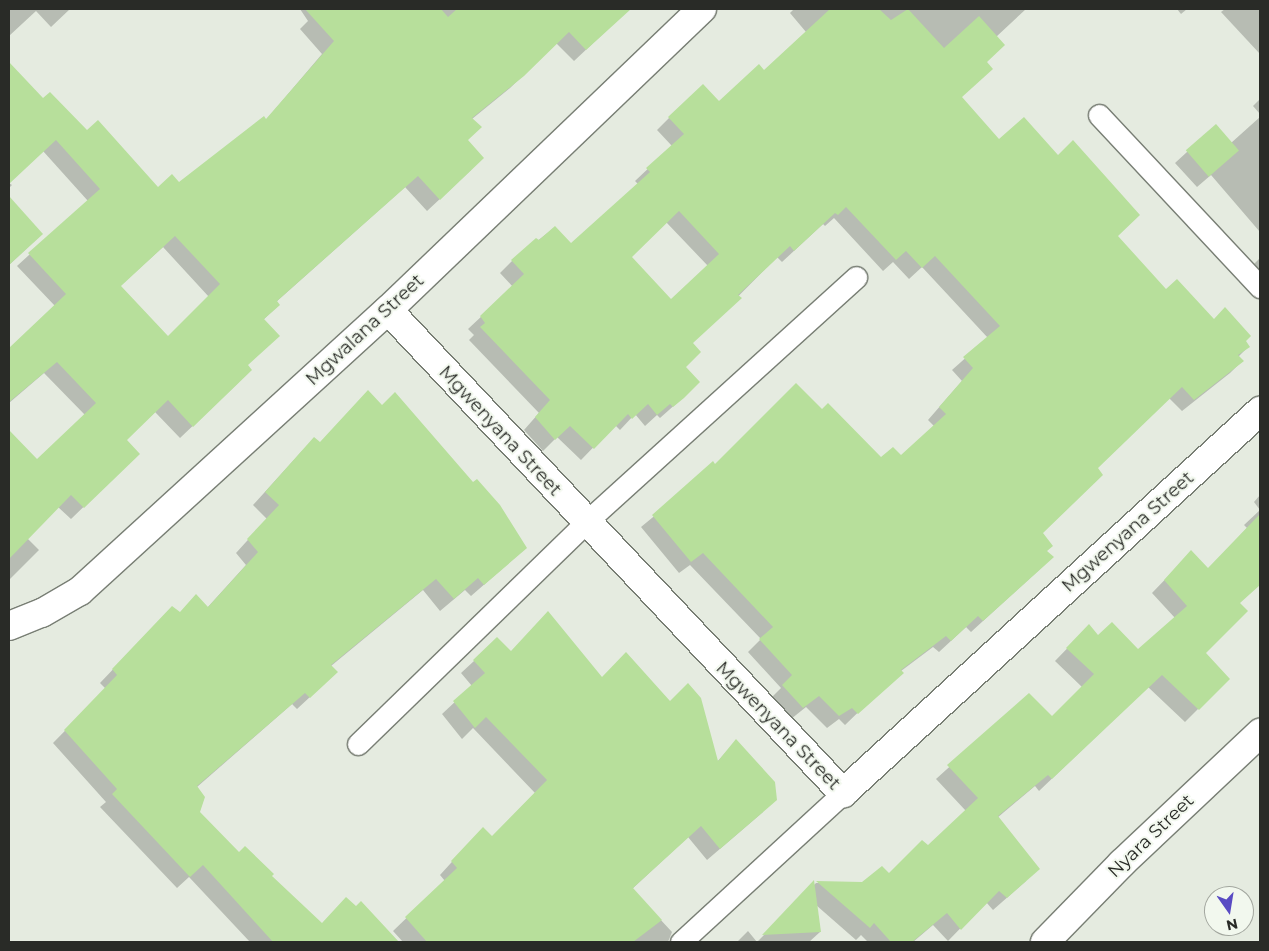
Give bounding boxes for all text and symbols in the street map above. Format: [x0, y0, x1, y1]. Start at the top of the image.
street label: Mgwalana Street [302, 270, 428, 390]
street label: Mgwenyana Street [434, 362, 566, 500]
street label: Mgwenyana Street [1058, 467, 1198, 597]
street label: Mgwenyana Street [711, 657, 845, 795]
street label: Nyara Street [1104, 790, 1198, 882]
north arrow [1204, 886, 1254, 936]
text: N [1225, 915, 1240, 935]

